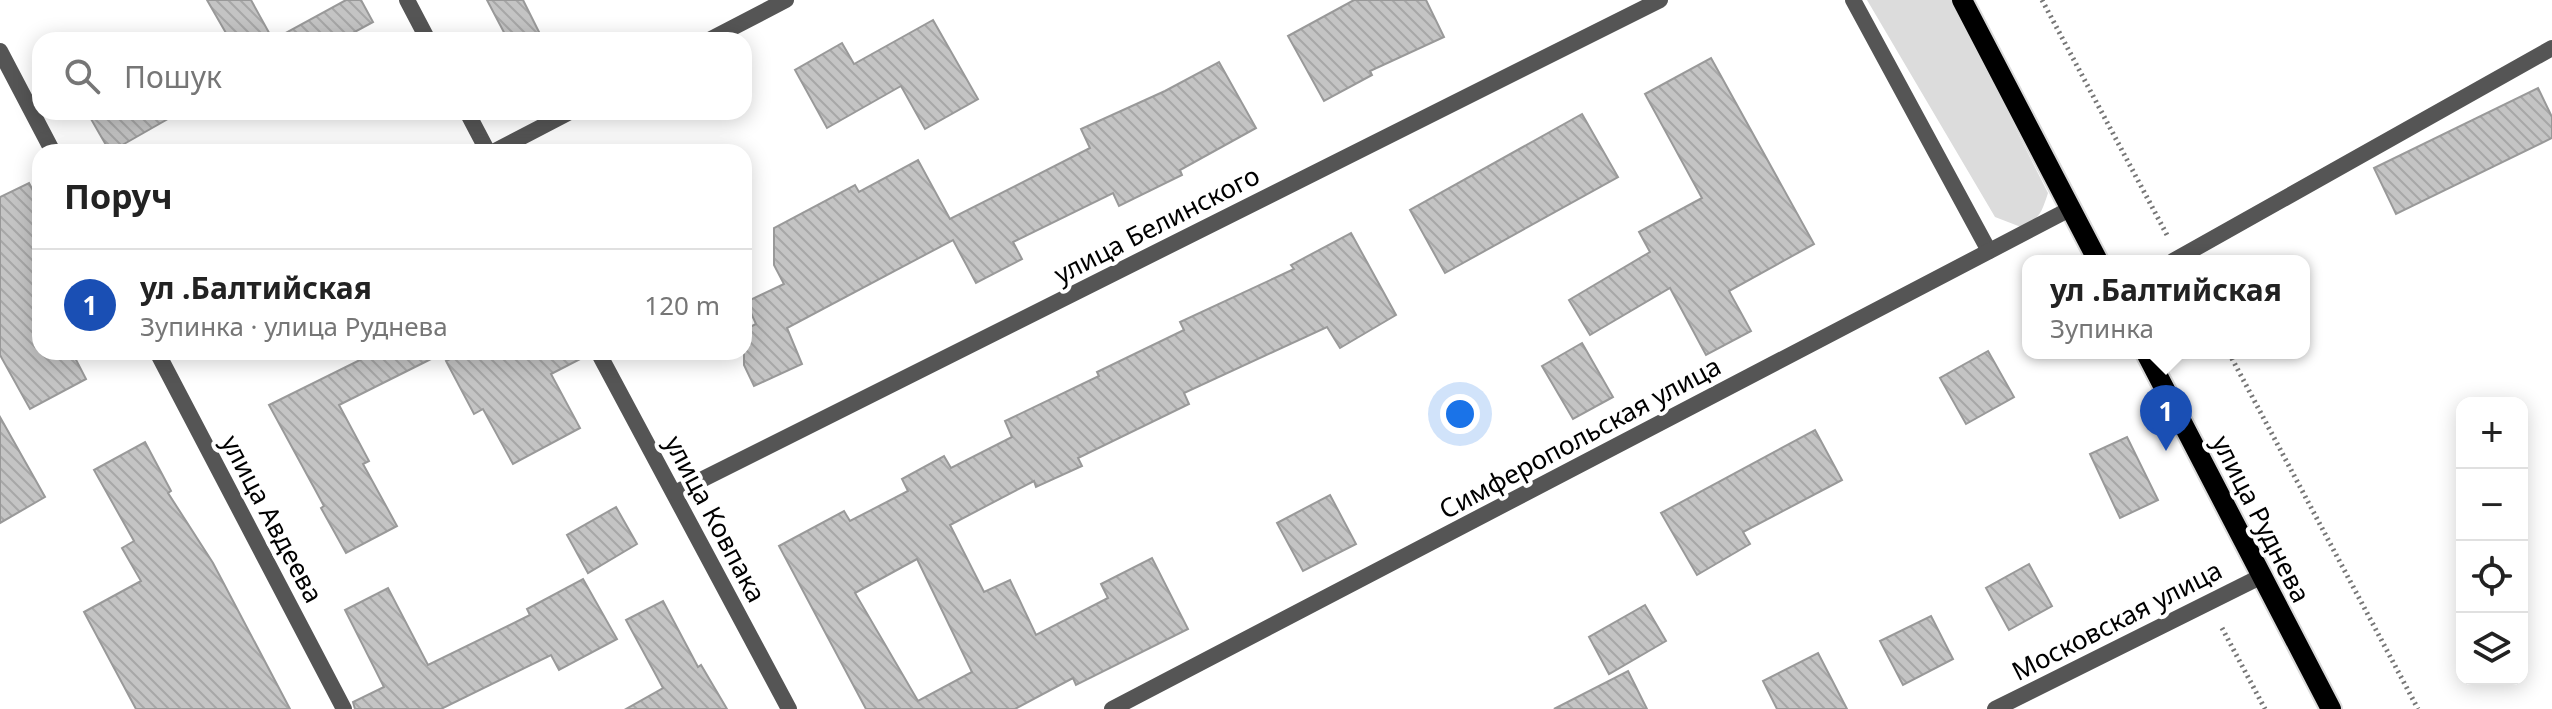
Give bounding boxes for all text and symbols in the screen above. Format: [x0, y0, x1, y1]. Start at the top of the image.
search box [32, 32, 752, 120]
icon: search [60, 54, 104, 98]
text: Пошук [124, 56, 222, 97]
street label: улица Белинского [1048, 157, 1266, 292]
text: Поруч [64, 173, 173, 219]
popup [2022, 255, 2310, 359]
text: ул .Балтийская [140, 267, 372, 308]
text: ул .Балтийская [2050, 269, 2282, 310]
text: 1 [83, 287, 97, 323]
text: 120 m [644, 287, 720, 323]
text: Зупинка · улица Руднева [140, 308, 448, 344]
text: Зупинка [2050, 310, 2154, 346]
street label: Симферопольская улица [1432, 347, 1727, 527]
pin: 1 [2140, 385, 2192, 451]
your location [1440, 394, 1480, 434]
map controls [2456, 397, 2528, 685]
button: + [2456, 397, 2528, 469]
street label: улица Авдеева [213, 428, 332, 609]
street label: улица Ковпака [657, 429, 775, 608]
street label: улица Руднева [2204, 429, 2320, 608]
button: − [2456, 469, 2528, 541]
button: locate [2456, 541, 2528, 613]
street label: Московская улица [2005, 552, 2228, 689]
button: layers [2456, 613, 2528, 685]

